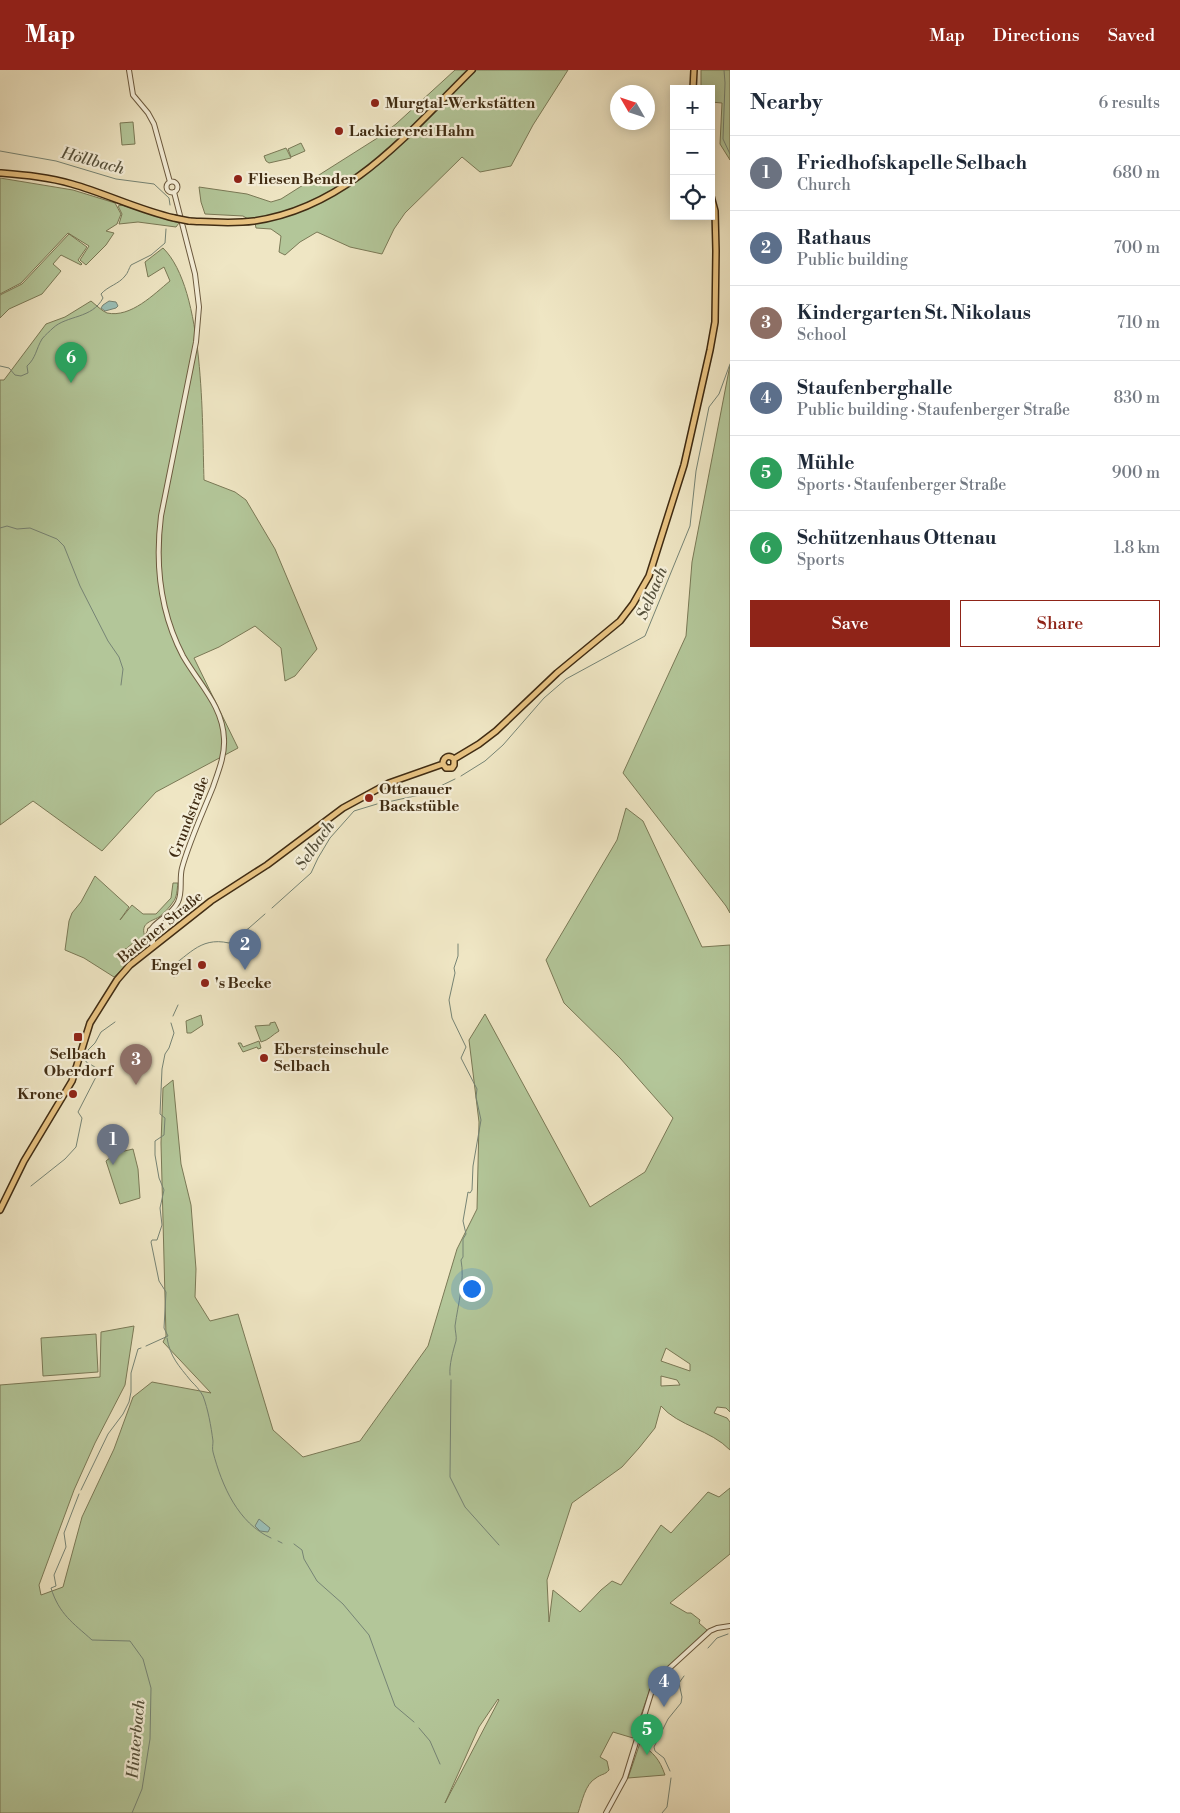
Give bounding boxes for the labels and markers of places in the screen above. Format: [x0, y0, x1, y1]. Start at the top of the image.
place label: Murgtal-Werkstätten [385, 94, 536, 113]
marker: Murgtal-Werkstätten [369, 97, 381, 109]
place label: Lackiererei Hahn [349, 122, 475, 141]
marker: Lackiererei Hahn [333, 125, 345, 137]
place label: Fliesen Bender [248, 170, 356, 189]
marker: Fliesen Bender [232, 173, 244, 185]
pin: 6 [55, 342, 87, 383]
place label: Ottenauer Backstüble [379, 780, 459, 816]
marker: Ottenauer Backstüble [363, 792, 375, 804]
pin: 2 [229, 929, 261, 970]
place label: Engel [151, 956, 192, 975]
marker: Engel [196, 959, 208, 971]
place label: 's Becke [215, 974, 272, 993]
marker: 's Becke [199, 977, 211, 989]
marker: Selbach Oberdorf [72, 1031, 84, 1043]
place label: Ebersteinschule Selbach [274, 1040, 389, 1076]
pin: 3 [120, 1044, 152, 1085]
place label: Selbach Oberdorf [44, 1045, 114, 1081]
marker: Ebersteinschule Selbach [258, 1052, 270, 1064]
place label: Krone [17, 1085, 63, 1104]
marker: Krone [67, 1088, 79, 1100]
pin: 1 [97, 1124, 129, 1165]
pin: 4 [648, 1666, 680, 1707]
pin: 5 [631, 1714, 663, 1755]

